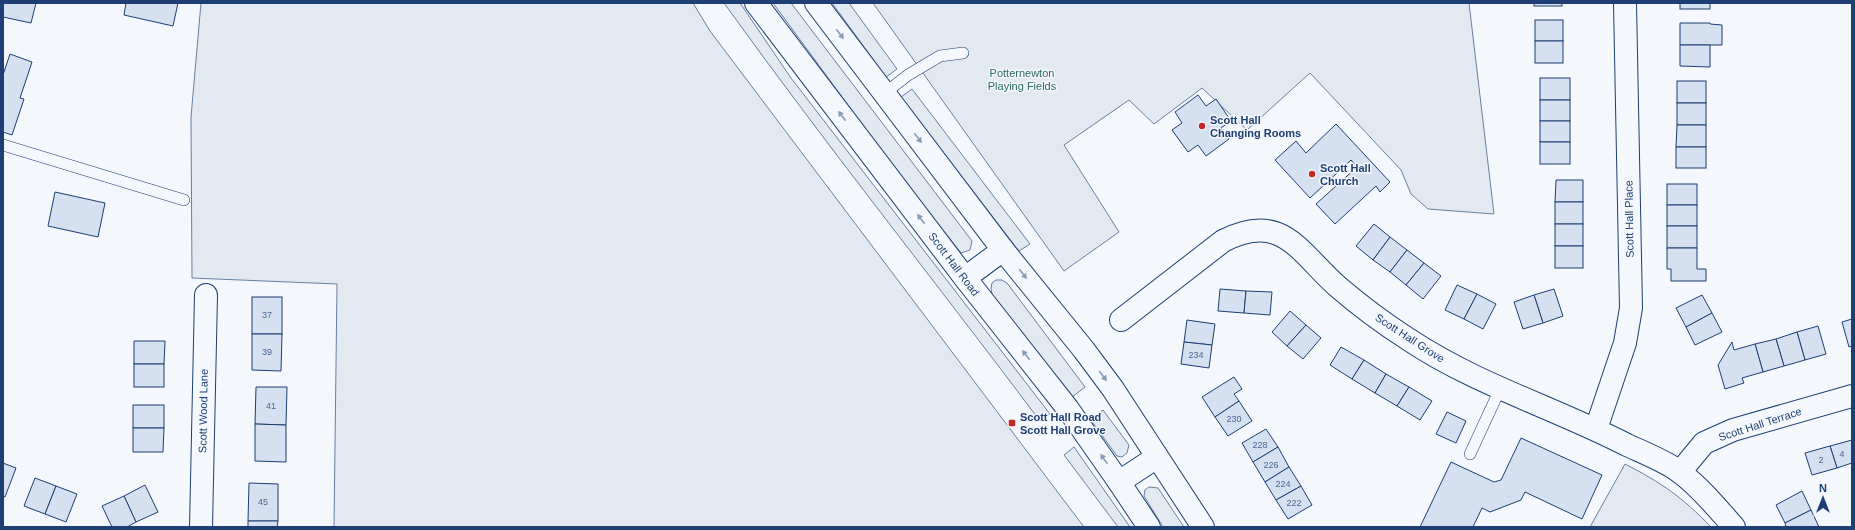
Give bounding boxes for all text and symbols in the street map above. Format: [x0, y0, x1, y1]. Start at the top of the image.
one-way arrow [836, 29, 844, 39]
park label: Potternewton Playing Fields [988, 67, 1057, 92]
one-way arrow [838, 110, 846, 121]
place label: Scott Hall Changing Rooms [1210, 114, 1301, 139]
marker: Scott Hall Changing Rooms [1197, 121, 1207, 131]
one-way arrow [914, 132, 923, 143]
place label: Scott Hall Church [1320, 162, 1371, 187]
marker: Scott Hall Church [1307, 169, 1317, 179]
street label: Scott Hall Place [1622, 180, 1636, 258]
one-way arrow [916, 214, 925, 225]
street label: Scott Hall Road [926, 230, 982, 298]
one-way arrow [1019, 269, 1027, 280]
house number: 37 [262, 310, 272, 320]
street label: Scott Hall Grove [1373, 311, 1447, 365]
house number: 39 [262, 347, 272, 357]
one-way arrow [1022, 350, 1030, 361]
house number: 234 [1188, 350, 1204, 360]
street label: Scott Wood Lane [196, 369, 210, 453]
one-way arrow [1099, 371, 1108, 382]
house number: 41 [266, 401, 276, 411]
street label: Scott Hall Terrace [1717, 405, 1803, 443]
place label: Scott Hall Road Scott Hall Grove [1020, 411, 1106, 436]
house number: 230 [1226, 414, 1242, 424]
marker: Scott Hall Road Scott Hall Grove [1007, 418, 1017, 428]
house number: 228 [1252, 440, 1268, 450]
house number: 4 [1839, 449, 1845, 459]
one-way arrow [1100, 454, 1108, 465]
house number: 2 [1818, 455, 1824, 465]
house number: 226 [1263, 460, 1279, 470]
north arrow [1803, 478, 1843, 518]
house number: 224 [1275, 479, 1291, 489]
text: N [1819, 482, 1827, 494]
house number: 45 [258, 497, 268, 507]
house number: 222 [1286, 498, 1302, 508]

